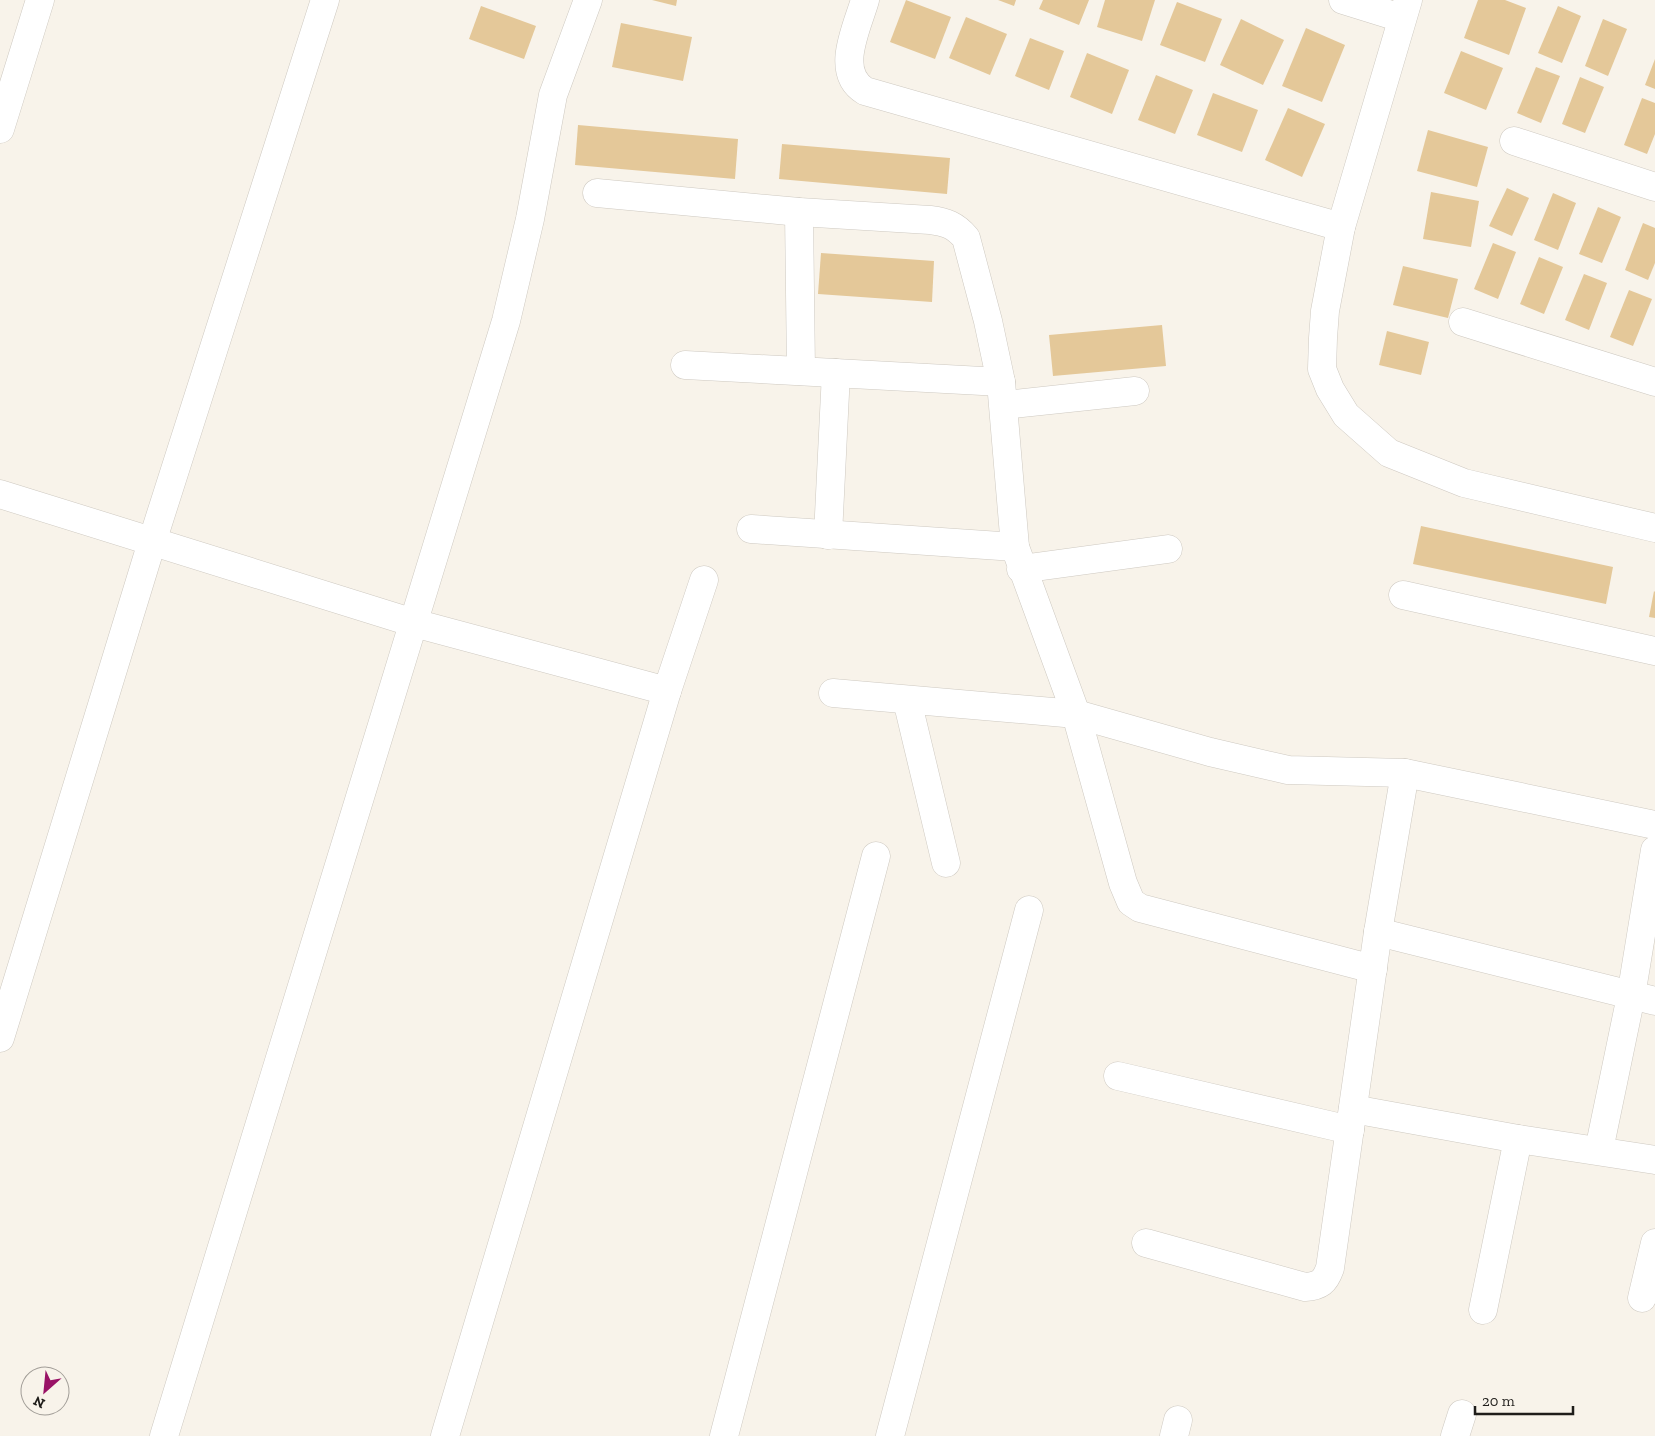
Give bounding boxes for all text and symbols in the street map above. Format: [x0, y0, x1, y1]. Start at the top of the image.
north arrow [20, 1366, 70, 1416]
scale bar [1475, 1384, 1572, 1416]
text: N [30, 1392, 48, 1412]
text: 20 m [1482, 1392, 1515, 1410]

